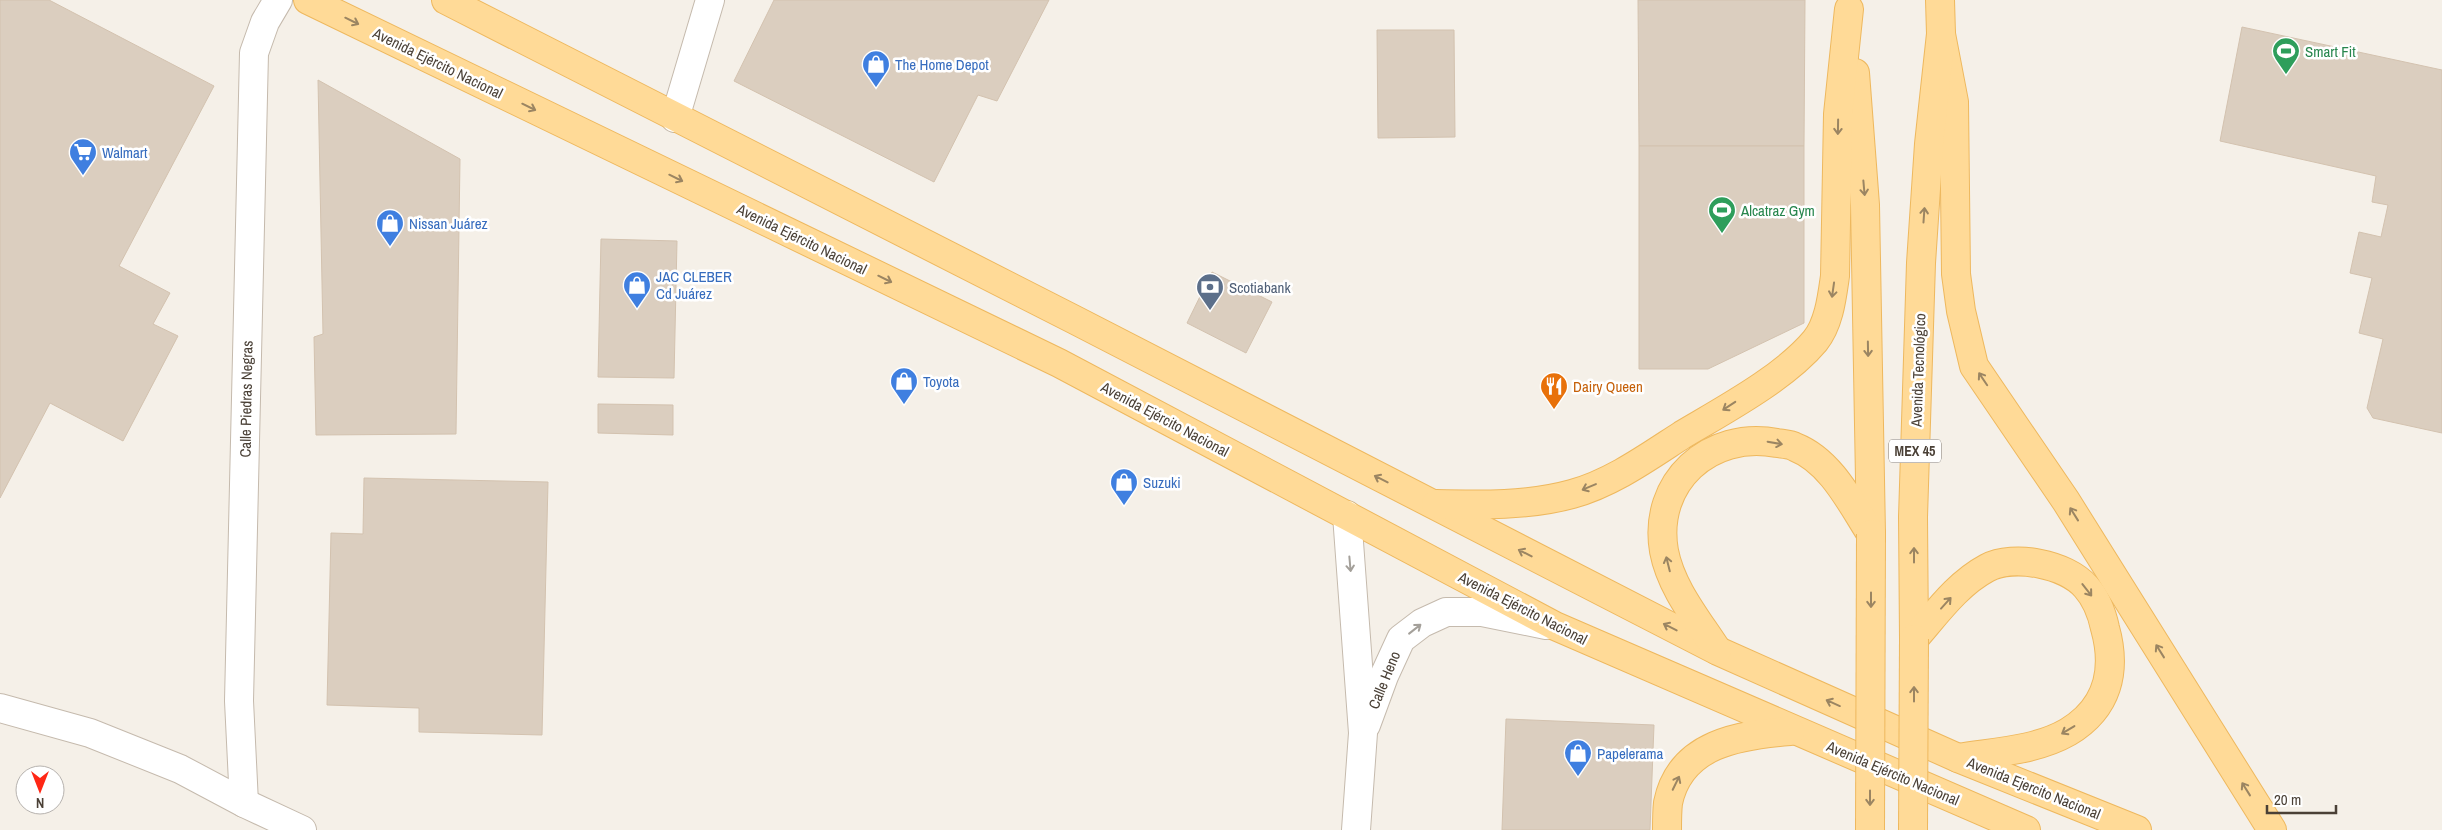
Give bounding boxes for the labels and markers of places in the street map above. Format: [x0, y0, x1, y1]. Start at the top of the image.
sports icon: Smart Fit [2271, 36, 2301, 75]
place label: Smart Fit [2305, 41, 2356, 62]
shop icon: The Home Depot [861, 49, 891, 88]
place label: The Home Depot [895, 54, 989, 75]
supermarket icon: Walmart [68, 137, 98, 176]
place label: Walmart [102, 142, 148, 163]
sports icon: Alcatraz Gym [1707, 195, 1737, 234]
place label: Alcatraz Gym [1740, 200, 1815, 221]
shop icon: Nissan Juárez [375, 208, 405, 247]
place label: Nissan Juárez [409, 213, 488, 234]
place label: JAC CLEBER Cd Juárez [656, 266, 732, 304]
shop icon: JAC CLEBER Cd Juárez [622, 270, 652, 309]
bank icon: Scotiabank [1195, 272, 1225, 311]
place label: Scotiabank [1229, 277, 1291, 298]
shop icon: Toyota [889, 366, 919, 405]
place label: Toyota [923, 371, 959, 392]
restaurant icon: Dairy Queen [1539, 371, 1569, 410]
place label: Dairy Queen [1573, 376, 1643, 397]
shop icon: Suzuki [1109, 467, 1139, 506]
place label: Suzuki [1143, 472, 1181, 493]
shop icon: Papelerama [1563, 738, 1593, 777]
place label: Papelerama [1597, 743, 1663, 764]

